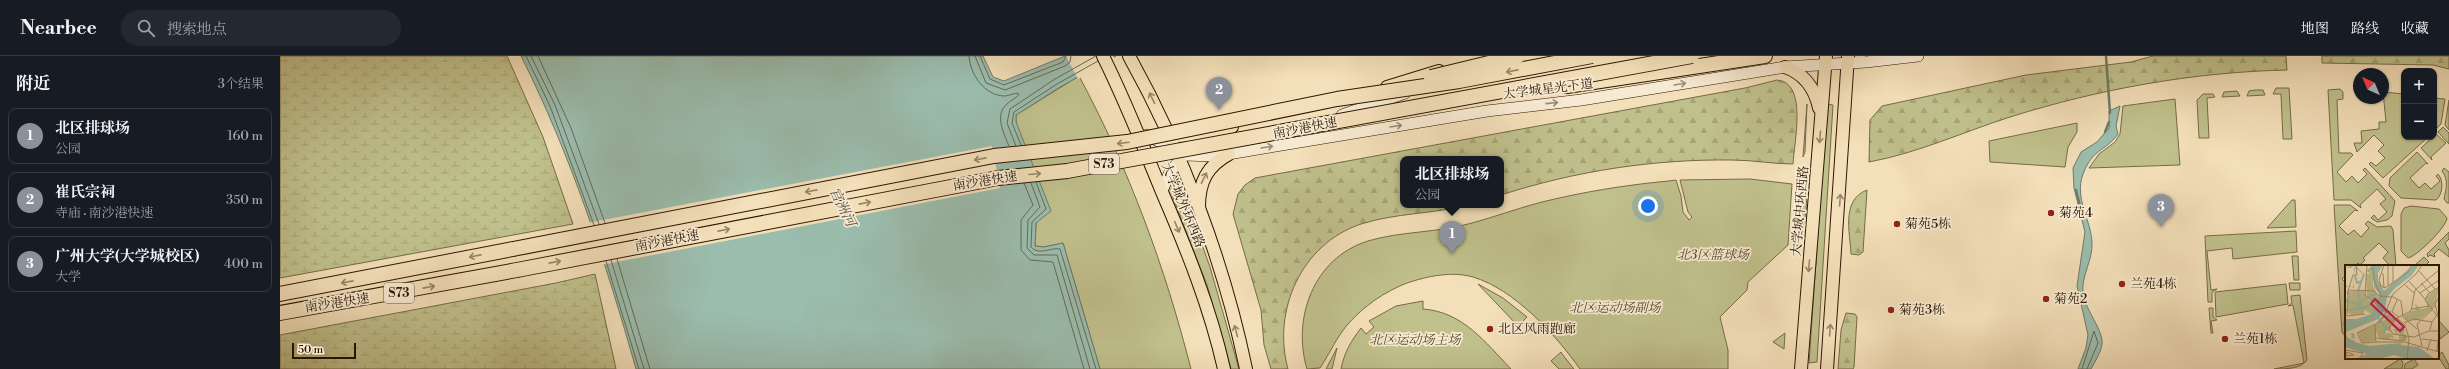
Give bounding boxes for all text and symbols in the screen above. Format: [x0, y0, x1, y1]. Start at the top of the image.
search box [121, 10, 401, 46]
text: Nearbee [20, 16, 97, 40]
icon: search [135, 17, 157, 39]
text: 搜索地点 [167, 20, 227, 39]
text: 地图 [2301, 20, 2329, 38]
text: 路线 [2351, 20, 2379, 38]
text: 收藏 [2401, 20, 2429, 38]
one-way arrow [1506, 67, 1519, 75]
north arrow [2353, 68, 2389, 104]
map controls [2401, 68, 2437, 140]
button: + [2401, 68, 2437, 104]
text: 附近 [16, 73, 50, 95]
text: 3个结果 [218, 76, 264, 92]
street label: 大学城星光下道 [1502, 76, 1594, 102]
pin: 2 [1206, 77, 1232, 110]
one-way arrow [1674, 80, 1687, 88]
one-way arrow [1148, 92, 1155, 104]
one-way arrow [1545, 99, 1558, 107]
button: − [2401, 104, 2437, 140]
street label: 南沙港快速 [1272, 114, 1338, 142]
text: 北区排球场 [55, 119, 130, 138]
one-way arrow [1389, 122, 1402, 130]
text: 1 [27, 128, 33, 144]
text: 160 m [227, 128, 263, 144]
one-way arrow [1816, 130, 1823, 143]
one-way arrow [1117, 139, 1130, 146]
text: 公园 [55, 141, 81, 157]
one-way arrow [1260, 143, 1273, 151]
road number: S73 [1089, 154, 1119, 174]
one-way arrow [974, 155, 987, 163]
popup [1400, 156, 1504, 208]
street label: 大学城外环西路 [1158, 160, 1208, 250]
text: 北区排球场 [1414, 165, 1490, 184]
street label: 大学城中环西路 [1788, 165, 1812, 257]
street label: 南沙港快速 [952, 168, 1018, 194]
one-way arrow [1028, 170, 1041, 178]
one-way arrow [1201, 172, 1208, 184]
text: 崔氏宗祠 [55, 183, 115, 202]
water label: 官洲河 [825, 184, 861, 233]
text: 公园 [1414, 187, 1441, 203]
one-way arrow [805, 188, 818, 196]
text: 2 [26, 192, 34, 208]
text: 350 m [226, 192, 263, 208]
one-way arrow [1836, 194, 1843, 207]
pin: 3 [2148, 194, 2174, 227]
your location [1638, 196, 1658, 216]
one-way arrow [859, 199, 872, 207]
text: 寺庙 · 南沙港快速 [55, 205, 154, 221]
place label: 菊苑4 [2059, 205, 2093, 221]
marker: 菊苑4 [2046, 208, 2056, 218]
place label: 菊苑5栋 [1905, 216, 1951, 232]
marker: 菊苑5栋 [1892, 219, 1902, 229]
one-way arrow [1174, 221, 1181, 233]
pin: 1 [1439, 221, 1465, 254]
one-way arrow [717, 226, 730, 234]
street label: 南沙港快速 [634, 227, 700, 255]
text: 广州大学(大学城校区) [55, 247, 199, 266]
park label: 北3区篮球场 [1677, 247, 1750, 263]
one-way arrow [469, 253, 482, 261]
text: 3 [26, 256, 34, 272]
text: 400 m [224, 256, 263, 272]
one-way arrow [548, 258, 561, 266]
one-way arrow [1805, 259, 1813, 272]
inset map [2345, 265, 2439, 359]
text: 大学 [55, 269, 81, 285]
place label: 兰苑4栋 [2130, 276, 2177, 292]
one-way arrow [341, 278, 354, 286]
marker: 兰苑4栋 [2117, 279, 2127, 289]
road number: S73 [384, 283, 414, 303]
one-way arrow [422, 283, 435, 291]
street label: 南沙港快速 [304, 290, 370, 316]
place label: 菊苑2 [2054, 291, 2087, 307]
marker: 菊苑2 [2041, 294, 2051, 304]
park label: 北区运动场副场 [1569, 300, 1661, 316]
place label: 菊苑3栋 [1899, 302, 1945, 318]
marker: 菊苑3栋 [1886, 305, 1896, 315]
place label: 北区风雨跑廊 [1498, 321, 1576, 337]
marker: 北区风雨跑廊 [1485, 324, 1495, 334]
one-way arrow [1826, 324, 1833, 337]
one-way arrow [1232, 325, 1240, 338]
place label: 兰苑1栋 [2233, 331, 2278, 347]
park label: 北区运动场主场 [1369, 332, 1461, 348]
marker: 兰苑1栋 [2220, 334, 2230, 344]
scale bar [292, 341, 356, 360]
text: 50 m [298, 343, 323, 357]

